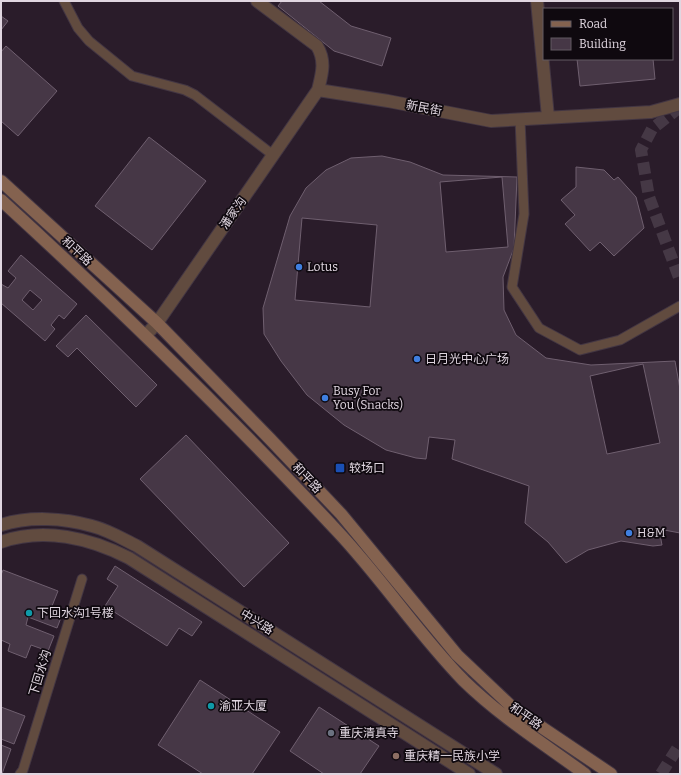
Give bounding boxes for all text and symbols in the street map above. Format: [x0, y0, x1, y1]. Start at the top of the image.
legend [543, 8, 673, 60]
text: Road [579, 17, 607, 31]
text: Building [579, 37, 626, 51]
street label: 新民街 [405, 98, 443, 118]
street label: 潘家沟 [217, 194, 249, 232]
street label: 和平路 [59, 234, 95, 268]
place label: Lotus [307, 260, 338, 274]
marker: Lotus [294, 262, 304, 272]
place label: 日月光中心广场 [425, 352, 509, 366]
marker: 日月光中心广场 [412, 354, 422, 364]
place label: Busy For You (Snacks) [333, 384, 403, 412]
marker: Busy For You (Snacks) [320, 393, 330, 403]
street label: 和平路 [290, 460, 324, 496]
place label: 较场口 [349, 461, 385, 475]
marker: 较场口 [334, 462, 346, 474]
place label: H&M [637, 526, 666, 540]
marker: H&M [624, 528, 634, 538]
place label: 下回水沟1号楼 [37, 606, 114, 620]
street label: 中兴路 [238, 607, 276, 637]
marker: 下回水沟1号楼 [24, 608, 34, 618]
street label: 下回水沟 [26, 648, 54, 698]
place label: 渝亚大厦 [219, 699, 267, 713]
street label: 和平路 [507, 700, 545, 732]
marker: 渝亚大厦 [206, 701, 216, 711]
place label: 重庆清真寺 [339, 726, 399, 740]
marker: 重庆清真寺 [326, 728, 336, 738]
place label: 重庆精一民族小学 [404, 749, 500, 763]
marker: 重庆精一民族小学 [391, 751, 401, 761]

